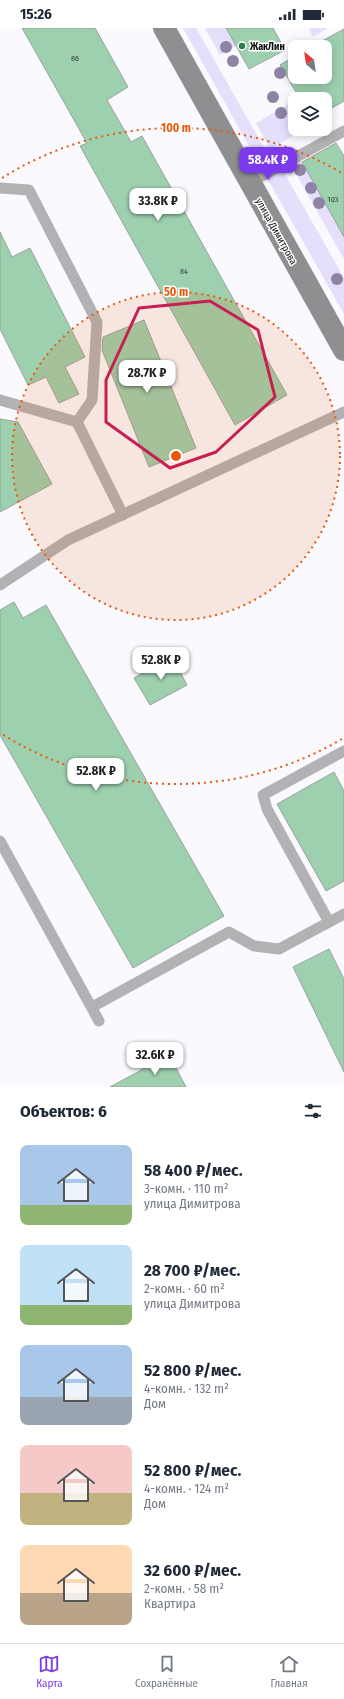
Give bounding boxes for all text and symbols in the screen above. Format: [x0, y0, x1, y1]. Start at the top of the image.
text: 15:26 [20, 5, 52, 23]
north arrow [288, 40, 332, 84]
map controls [288, 40, 332, 136]
marker: ЖакЛин [237, 41, 247, 51]
place label: ЖакЛин [249, 41, 285, 53]
house number: 86 [71, 54, 79, 63]
button: layers [288, 92, 332, 136]
text: 100 m [161, 121, 191, 135]
pin: 58.4K ₽ [231, 147, 305, 181]
text: 58.4K ₽ [248, 152, 288, 167]
pin: 33.8K ₽ [121, 188, 195, 222]
text: 33.8K ₽ [138, 193, 178, 208]
house number: 103 [328, 195, 339, 204]
street label: улица Димитрова [253, 196, 299, 267]
house number: 84 [180, 267, 188, 276]
text: 50 m [164, 285, 188, 299]
pin: 28.7K ₽ [110, 360, 184, 394]
text: 28.7K ₽ [128, 365, 166, 380]
centre of rings [169, 449, 183, 463]
pin: 52.8K ₽ [124, 647, 198, 681]
text: 52.8K ₽ [141, 652, 181, 667]
pin: 52.8K ₽ [59, 758, 133, 792]
text: 52.8K ₽ [76, 763, 116, 778]
pin: 32.6K ₽ [118, 1042, 192, 1076]
text: 32.6K ₽ [135, 1047, 175, 1062]
icon: filters [302, 1100, 324, 1122]
text: Объектов: 6 [20, 1101, 107, 1122]
text: 58 400 ₽/мес. [144, 1160, 243, 1181]
icon: home [52, 1161, 100, 1209]
text: 3-комн. · 110 m² [144, 1181, 228, 1196]
text: улица Димитрова [144, 1196, 241, 1211]
text: 28 700 ₽/мес. [144, 1260, 240, 1281]
icon: home [52, 1261, 100, 1309]
text: 2-комн. · 60 m² [144, 1281, 225, 1296]
text: улица Димитрова [144, 1296, 241, 1311]
text: 52 800 ₽/мес. [144, 1360, 241, 1381]
icon: home [52, 1361, 100, 1409]
text: 4-комн. · 132 m² [144, 1381, 229, 1396]
text: Дом [144, 1396, 166, 1411]
text: 52 800 ₽/мес. [144, 1460, 241, 1481]
icon: home [52, 1461, 100, 1509]
text: 4-комн. · 124 m² [144, 1481, 229, 1496]
text: Дом [144, 1496, 166, 1511]
text: 32 600 ₽/мес. [144, 1560, 241, 1581]
icon: home [52, 1561, 100, 1609]
text: 2-комн. · 58 m² [144, 1581, 224, 1596]
text: Квартира [144, 1596, 196, 1611]
tab: Карта [36, 1653, 63, 1690]
tab: Сохранённые [135, 1653, 198, 1690]
tab: Главная [270, 1653, 308, 1690]

